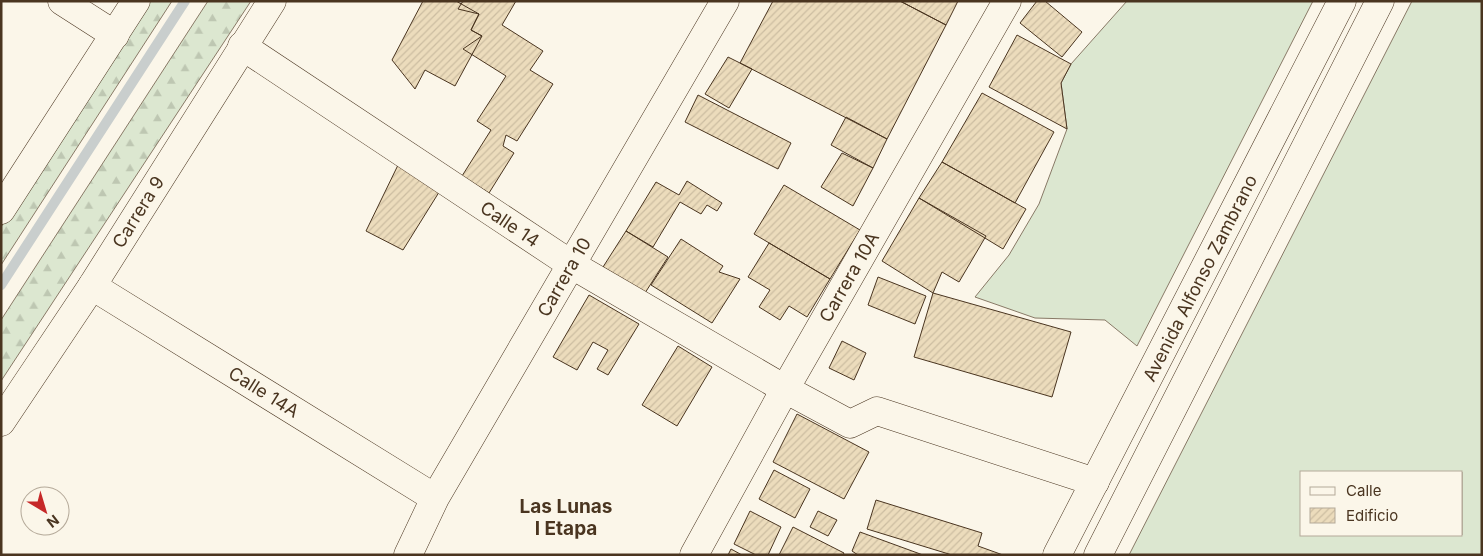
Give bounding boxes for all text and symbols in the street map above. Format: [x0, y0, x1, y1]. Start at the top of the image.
street label: Avenida Alfonso Zambrano [1139, 171, 1261, 385]
street label: Carrera 9 [108, 172, 168, 252]
street label: Calle 14 [477, 197, 543, 251]
street label: Carrera 10A [815, 228, 883, 326]
street label: Carrera 10 [533, 234, 595, 320]
street label: Calle 14A [225, 362, 303, 422]
legend [1300, 471, 1463, 536]
text: Calle [1346, 481, 1381, 500]
north arrow [20, 486, 70, 536]
district label: Las Lunas I Etapa [520, 495, 613, 540]
text: Edificio [1346, 506, 1398, 525]
text: N [44, 512, 63, 532]

